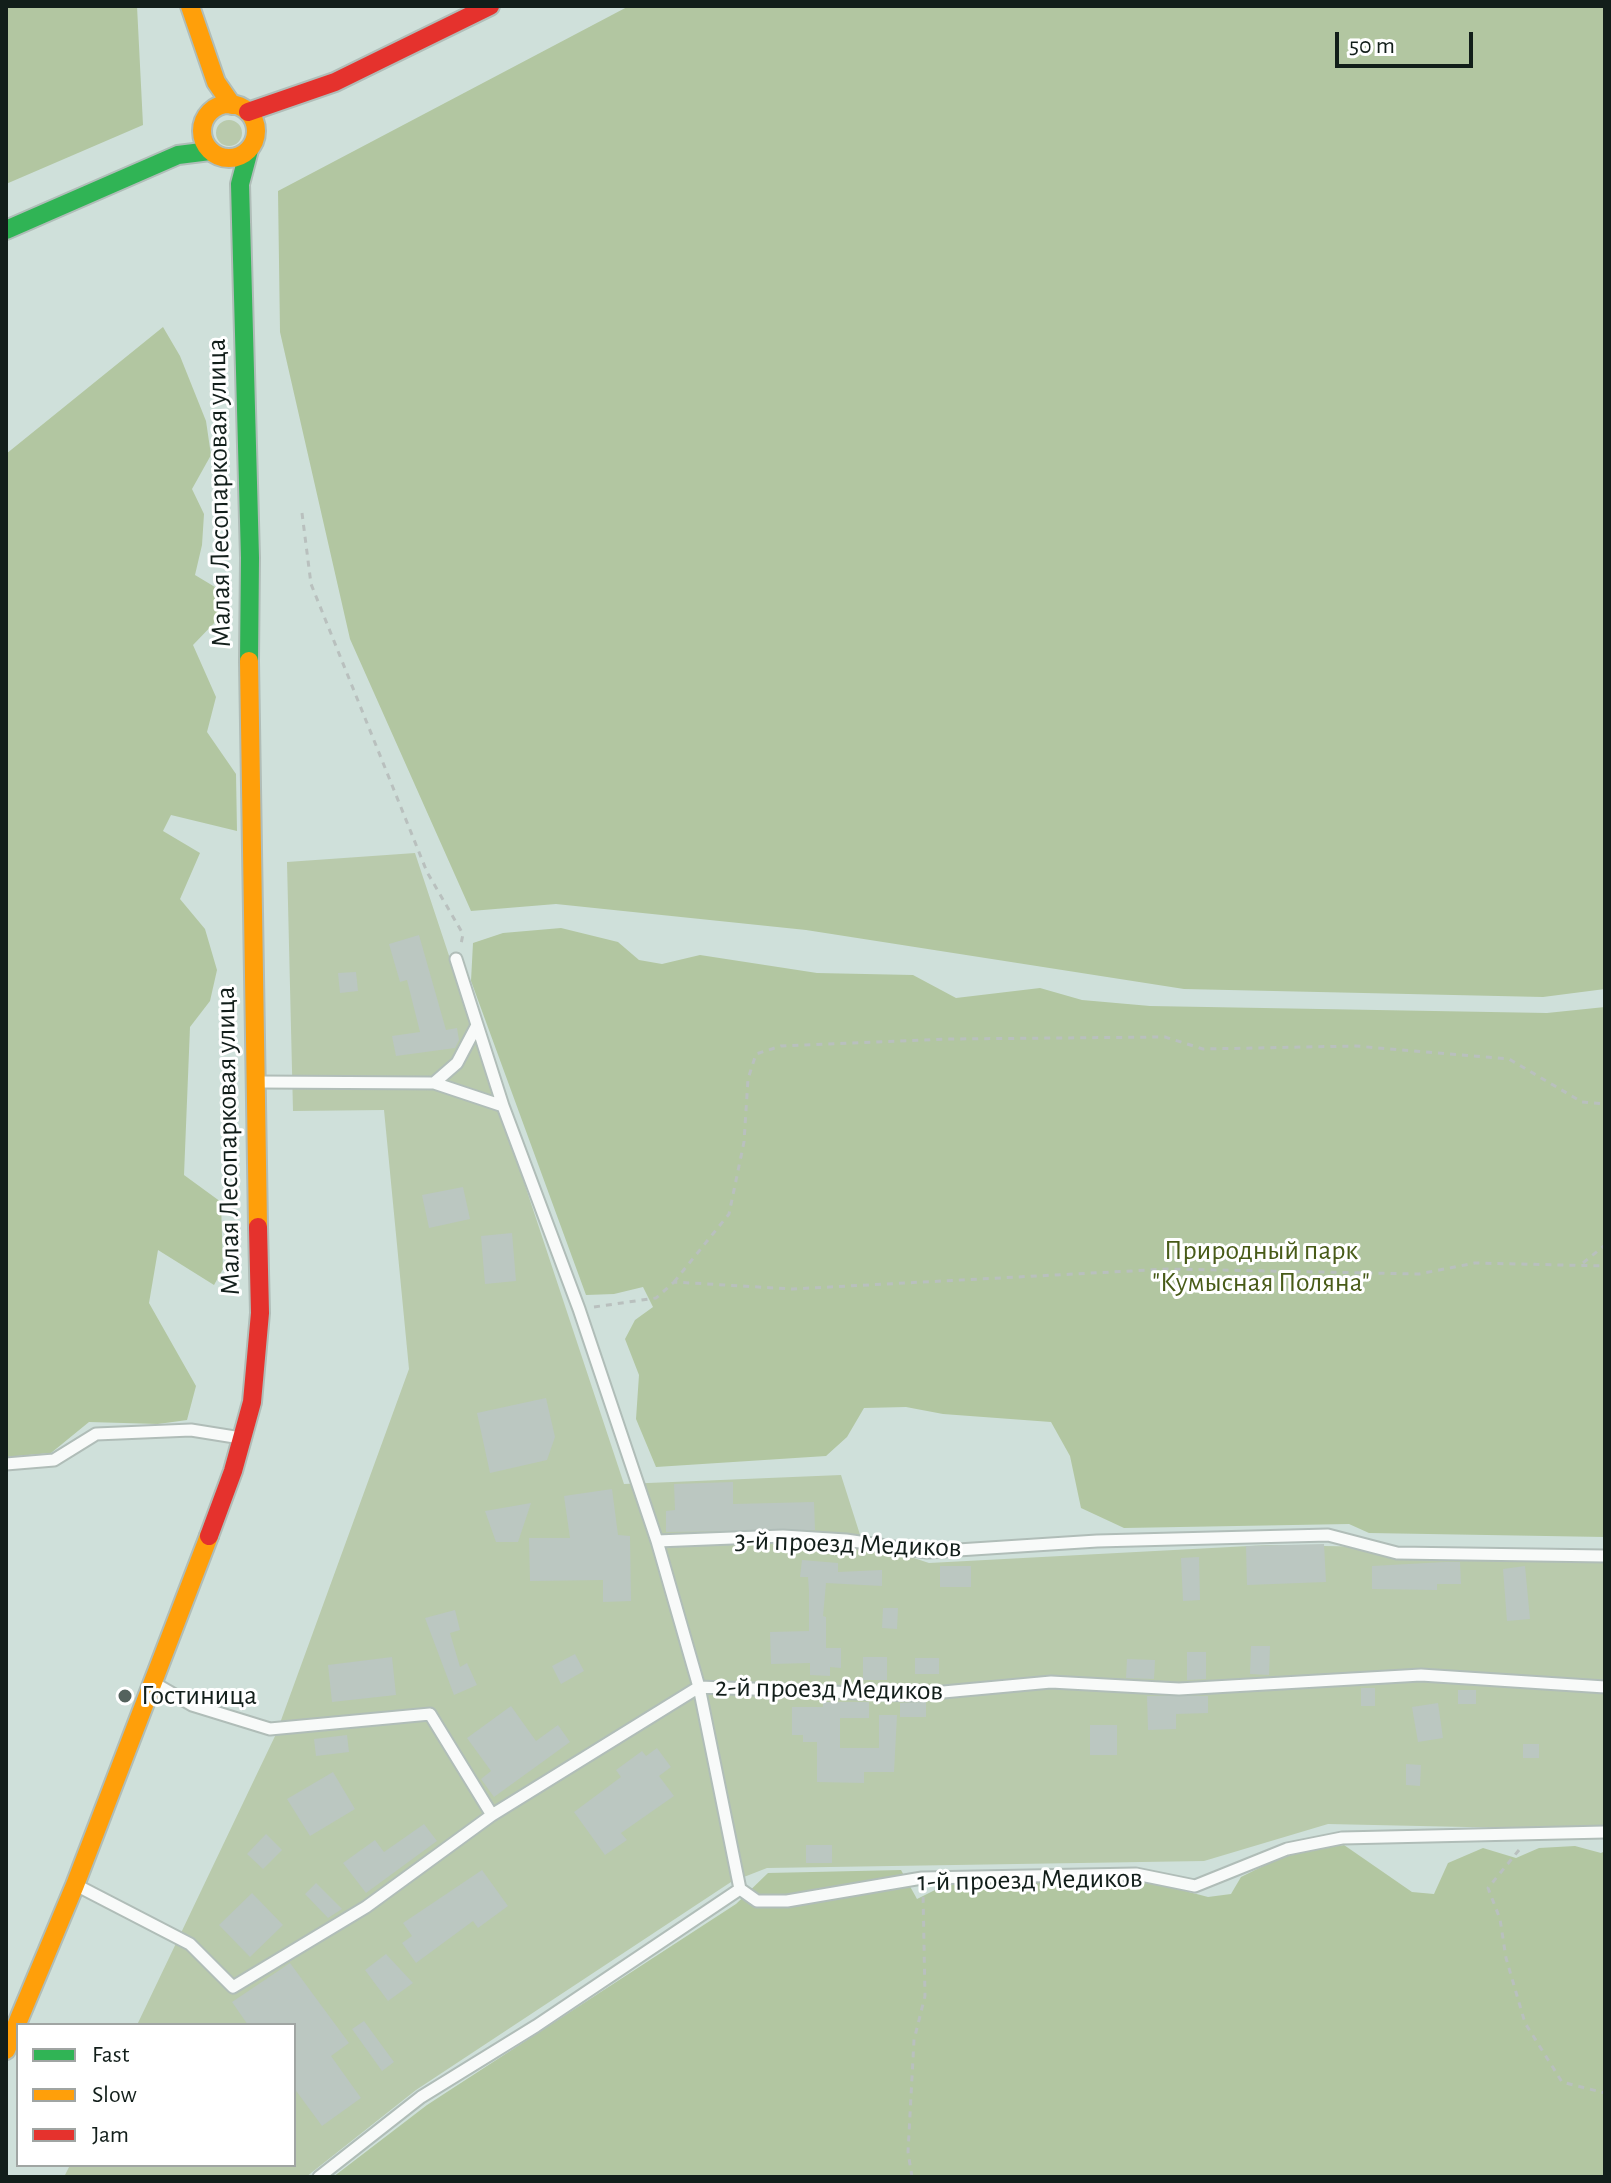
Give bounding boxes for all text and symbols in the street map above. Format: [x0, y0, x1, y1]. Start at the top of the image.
scale bar [1339, 16, 1477, 66]
text: 50 m [1349, 34, 1395, 58]
street label: Малая Лесопарковая улица [200, 338, 238, 648]
street label: Малая Лесопарковая улица [209, 986, 247, 1296]
park label: Природный парк "Кумысная Поляна" [1152, 1234, 1370, 1300]
street label: 3-й проезд Медиков [734, 1523, 962, 1565]
street label: 2-й проезд Медиков [715, 1670, 943, 1708]
place label: Гостиница [141, 1679, 257, 1713]
marker: Гостиница [116, 1687, 134, 1705]
street label: 1-й проезд Медиков [917, 1861, 1143, 1899]
legend [16, 2023, 296, 2167]
text: Fast [92, 2043, 129, 2067]
text: Slow [92, 2083, 137, 2107]
text: Jam [92, 2123, 129, 2147]

